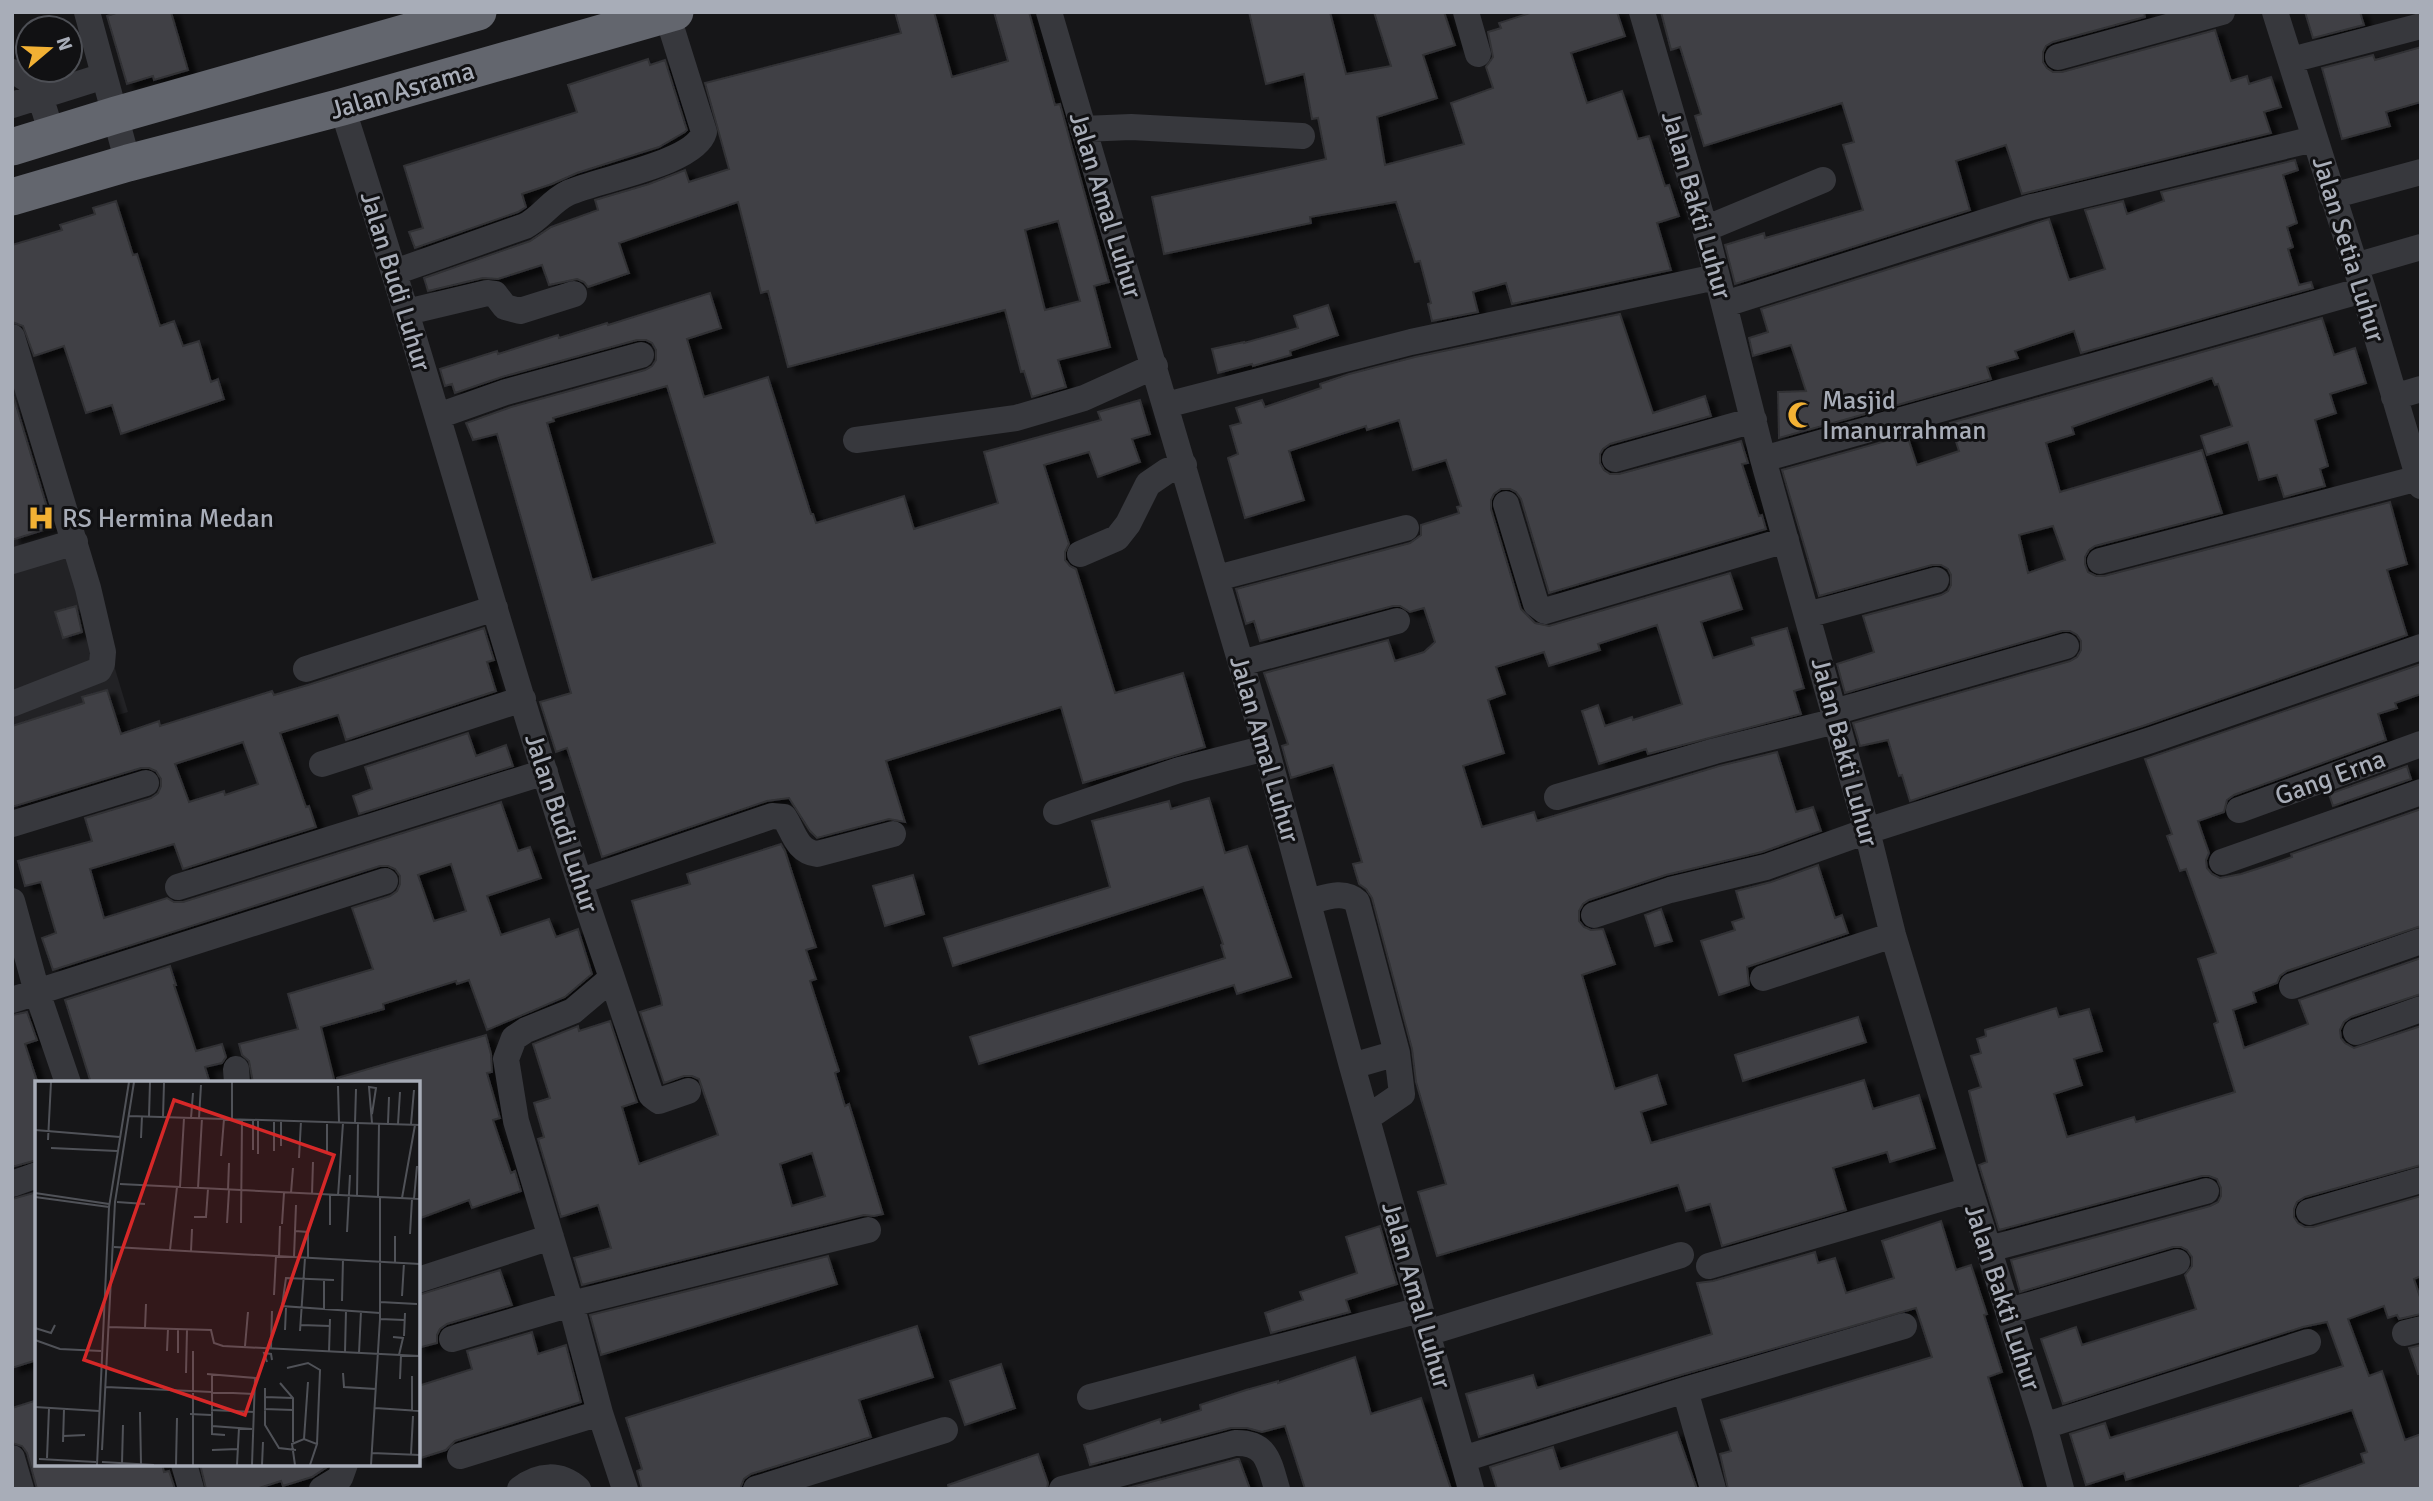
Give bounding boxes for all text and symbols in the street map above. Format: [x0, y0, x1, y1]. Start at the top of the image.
north arrow [14, 14, 84, 84]
text: N [51, 34, 78, 54]
street label: Jalan Asrama [326, 55, 478, 127]
street label: Jalan Amal Luhur [1062, 108, 1149, 303]
street label: Jalan Bakti Luhur [1654, 108, 1738, 303]
street label: Jalan Setia Luhur [2305, 152, 2392, 347]
street label: Jalan Budi Luhur [352, 187, 438, 376]
place label: Masjid Imanurrahman [1822, 385, 1986, 447]
mosque icon: Masjid Imanurrahman [1786, 400, 1816, 430]
hospital icon: RS Hermina Medan [26, 503, 56, 533]
place label: RS Hermina Medan [62, 503, 274, 535]
street label: Jalan Amal Luhur [1222, 652, 1306, 847]
street label: Jalan Bakti Luhur [1803, 654, 1885, 851]
street label: Jalan Budi Luhur [517, 730, 605, 917]
street label: Gang Erna [2271, 743, 2390, 813]
inset map [35, 1081, 420, 1466]
street label: Jalan Amal Luhur [1374, 1198, 1458, 1393]
street label: Jalan Bakti Luhur [1957, 1200, 2047, 1395]

